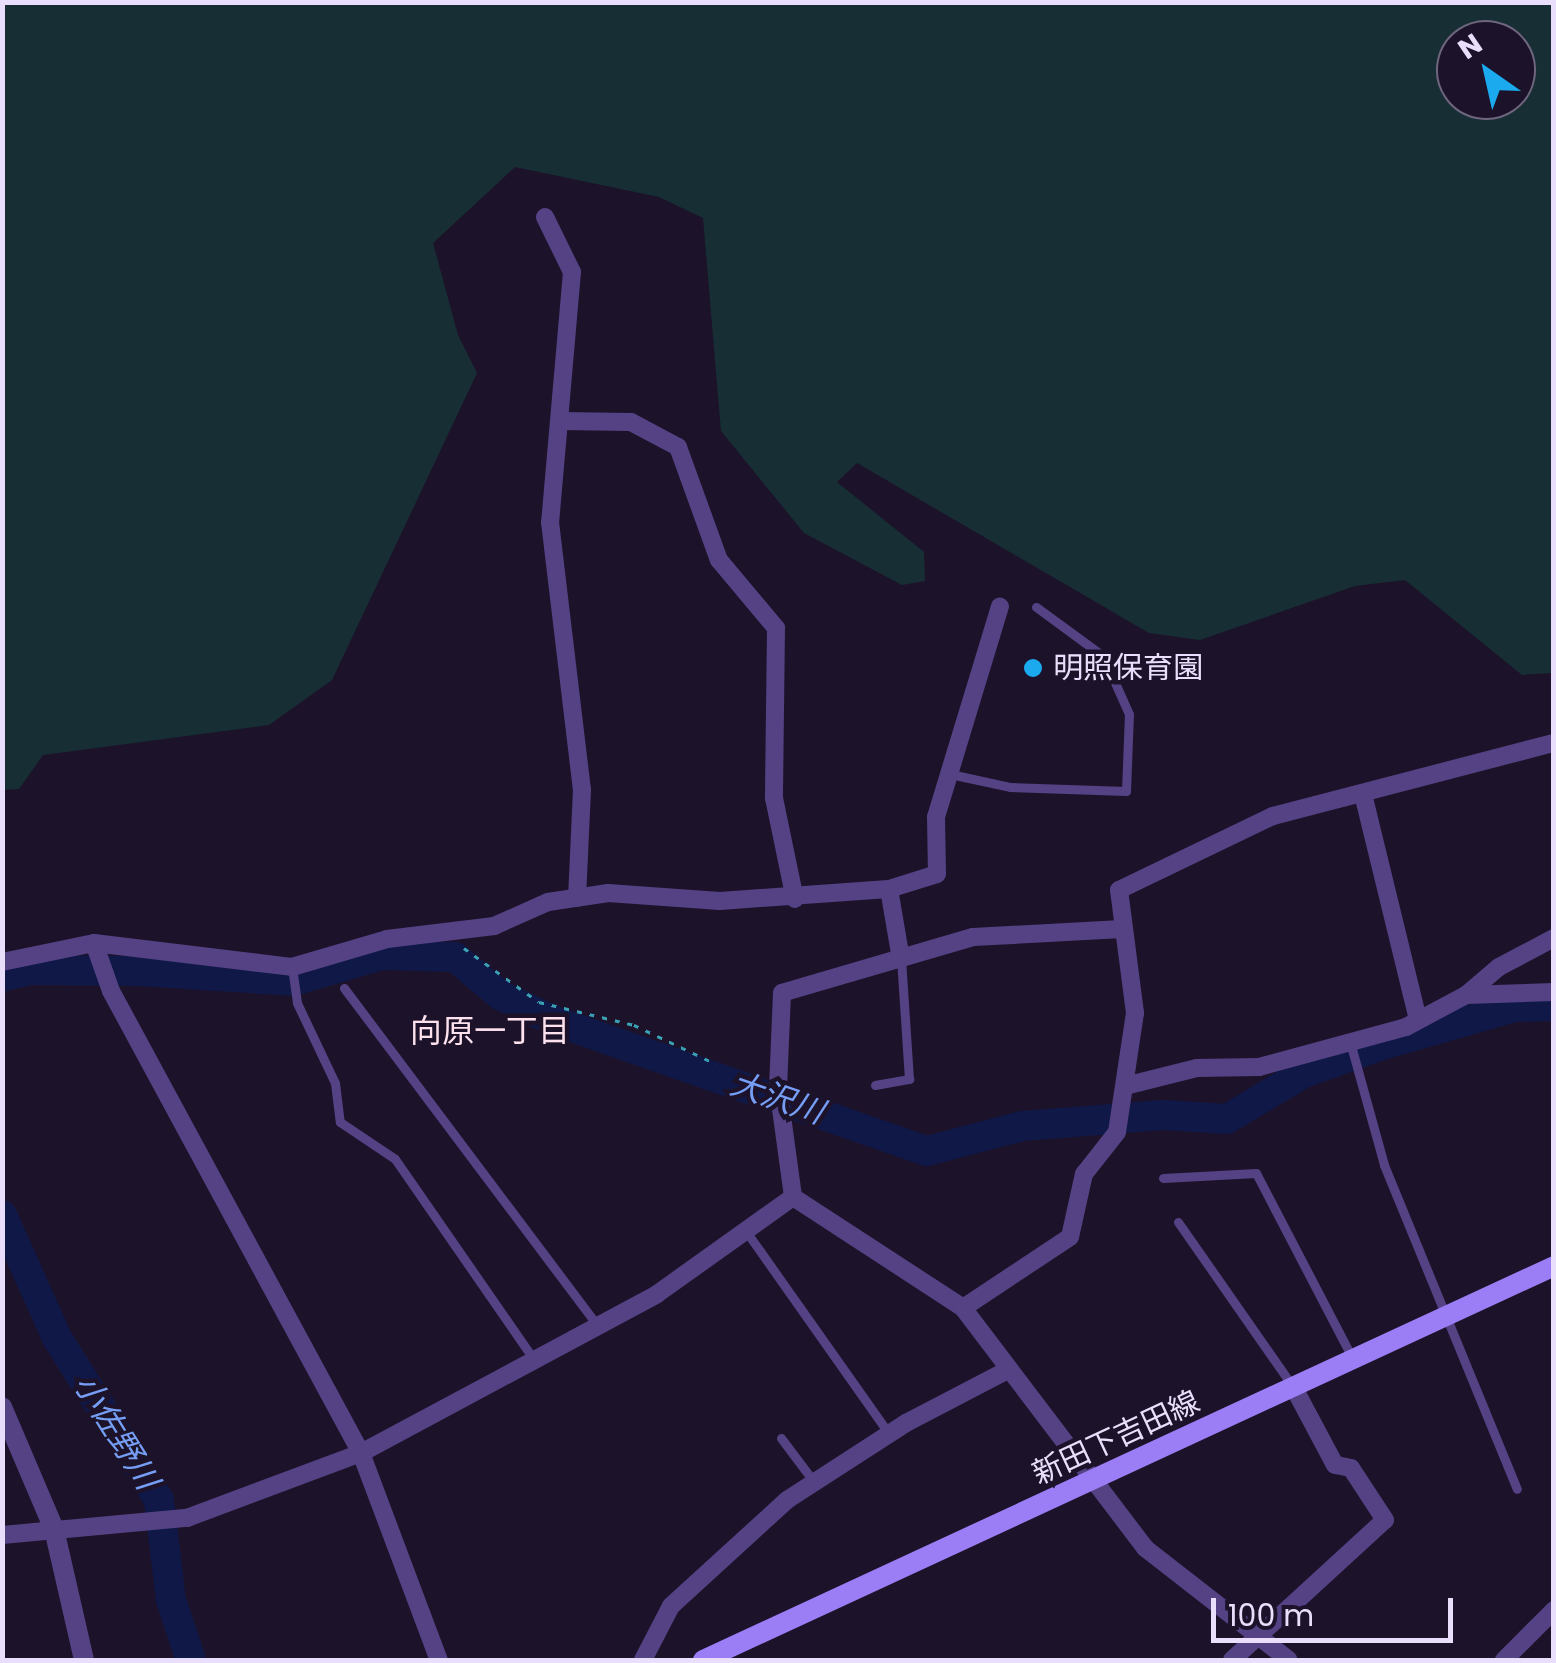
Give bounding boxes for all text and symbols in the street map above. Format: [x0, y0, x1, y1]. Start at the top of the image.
north arrow [1436, 20, 1536, 120]
text: N [1450, 24, 1490, 68]
place label: 明照保育園 [1053, 650, 1203, 686]
marker: 明照保育園 [1022, 657, 1044, 679]
district label: 向原一丁目 [410, 1012, 570, 1050]
water label: 大沢川 [725, 1064, 829, 1132]
water label: 小佐野川 [66, 1368, 166, 1496]
street label: 新田下吉田線 [1027, 1384, 1205, 1492]
scale bar [1216, 1578, 1458, 1640]
text: 100 m [1228, 1594, 1314, 1637]

